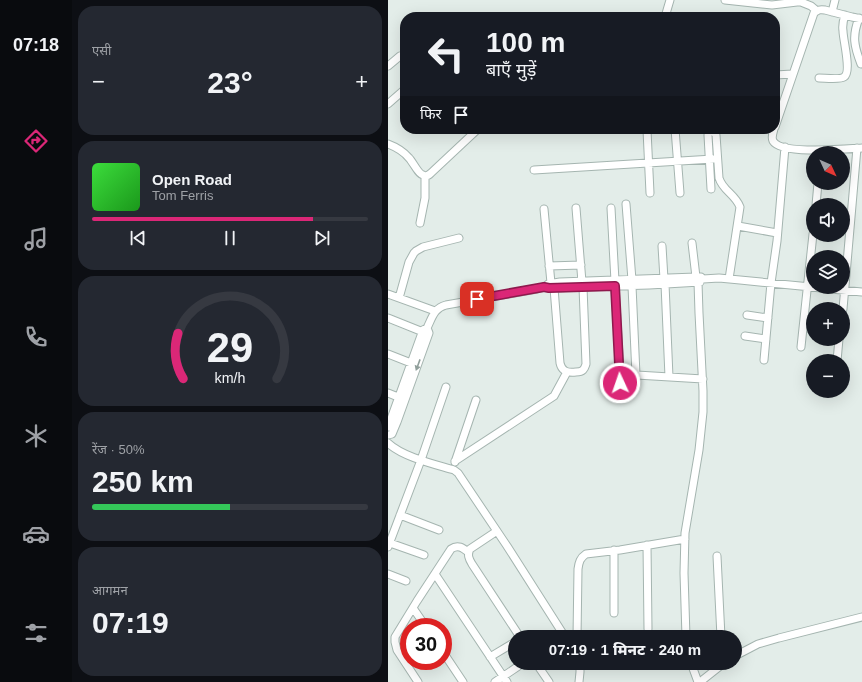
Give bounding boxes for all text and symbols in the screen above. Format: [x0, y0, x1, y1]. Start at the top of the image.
text: 100 m [486, 27, 565, 58]
icon: left [420, 28, 472, 80]
text: 07:18 [13, 35, 59, 55]
text: एसी [92, 43, 111, 58]
text: बाएँ मुड़ें [486, 60, 536, 80]
text: 23° [207, 66, 253, 99]
text: − [92, 69, 105, 94]
text: + [355, 69, 368, 94]
icon: arrive [450, 104, 472, 126]
text: फिर [420, 105, 442, 122]
icon: directions [22, 127, 50, 155]
north arrow [806, 146, 850, 190]
map controls [806, 146, 850, 398]
text: Open Road [152, 171, 232, 188]
text: Tom Ferris [152, 188, 213, 203]
button: sound [806, 198, 850, 242]
icon: music [22, 225, 50, 253]
icon: previous [127, 227, 149, 249]
icon: pause [219, 227, 241, 249]
icon: next [311, 227, 333, 249]
button: layers [806, 250, 850, 294]
pin [460, 282, 494, 316]
icon: arrive [466, 288, 488, 310]
button: + [806, 302, 850, 346]
icon: phone [22, 323, 50, 351]
text: 29 [207, 324, 253, 371]
button: − [806, 354, 850, 398]
one-way arrow [414, 359, 420, 371]
position arrow [599, 362, 641, 404]
text: km/h [215, 370, 246, 386]
icon: climate [22, 422, 50, 450]
text: रेंज · 50% [92, 442, 145, 457]
text: 250 km [92, 465, 194, 498]
icon: car [22, 520, 50, 548]
text: आगमन [92, 583, 128, 598]
text: 07:19 [92, 606, 169, 639]
speed limit sign: 30 [400, 618, 452, 670]
icon: filters [22, 619, 50, 647]
text: 07:19 · 1 मिनट · 240 m [549, 641, 701, 658]

